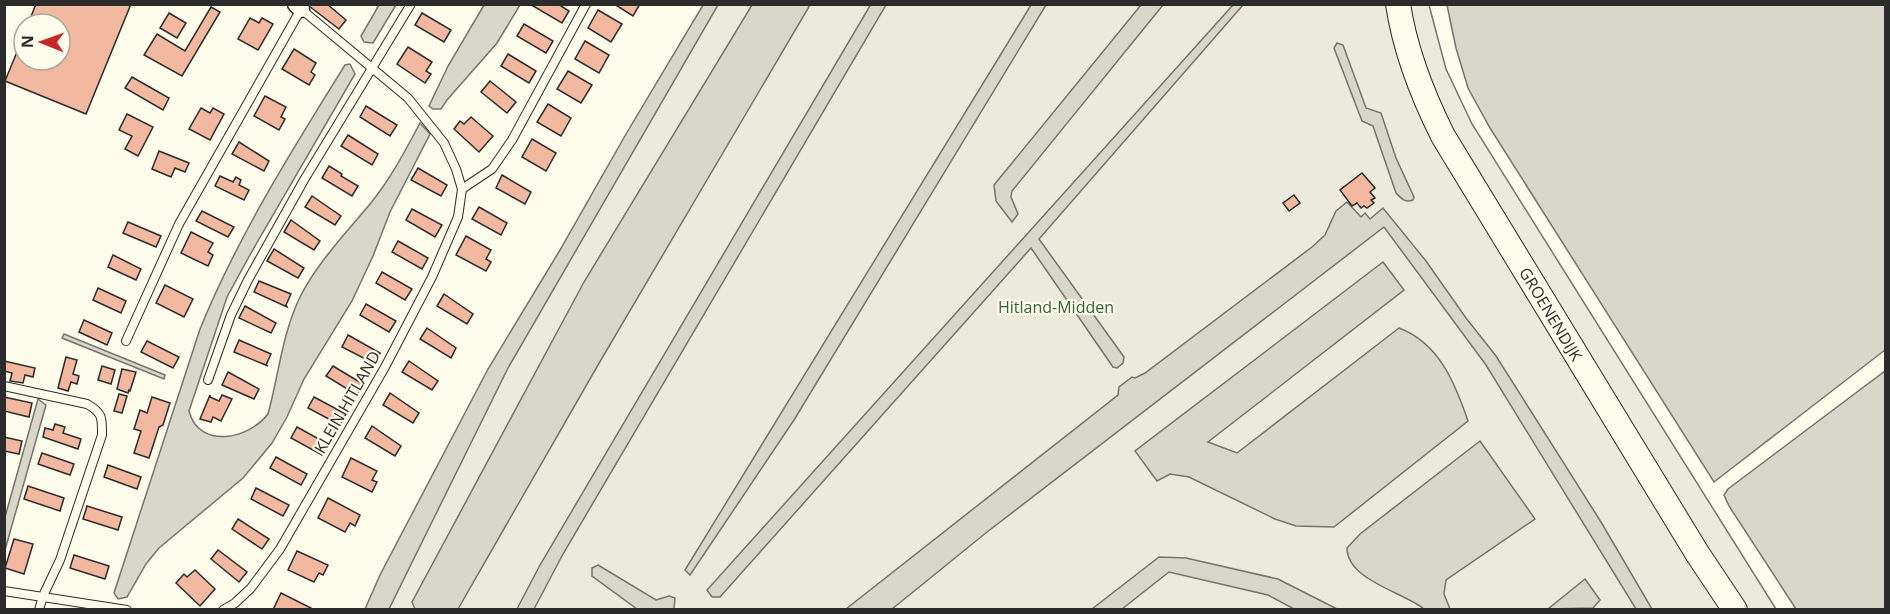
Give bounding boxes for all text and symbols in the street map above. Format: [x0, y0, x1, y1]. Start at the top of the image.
north arrow [12, 12, 72, 72]
text: N [16, 35, 38, 48]
street label: GROENENDIJK [1514, 263, 1588, 365]
park label: Hitland-Midden [998, 296, 1114, 318]
street label: KLEIN HITLAND [309, 347, 385, 457]

